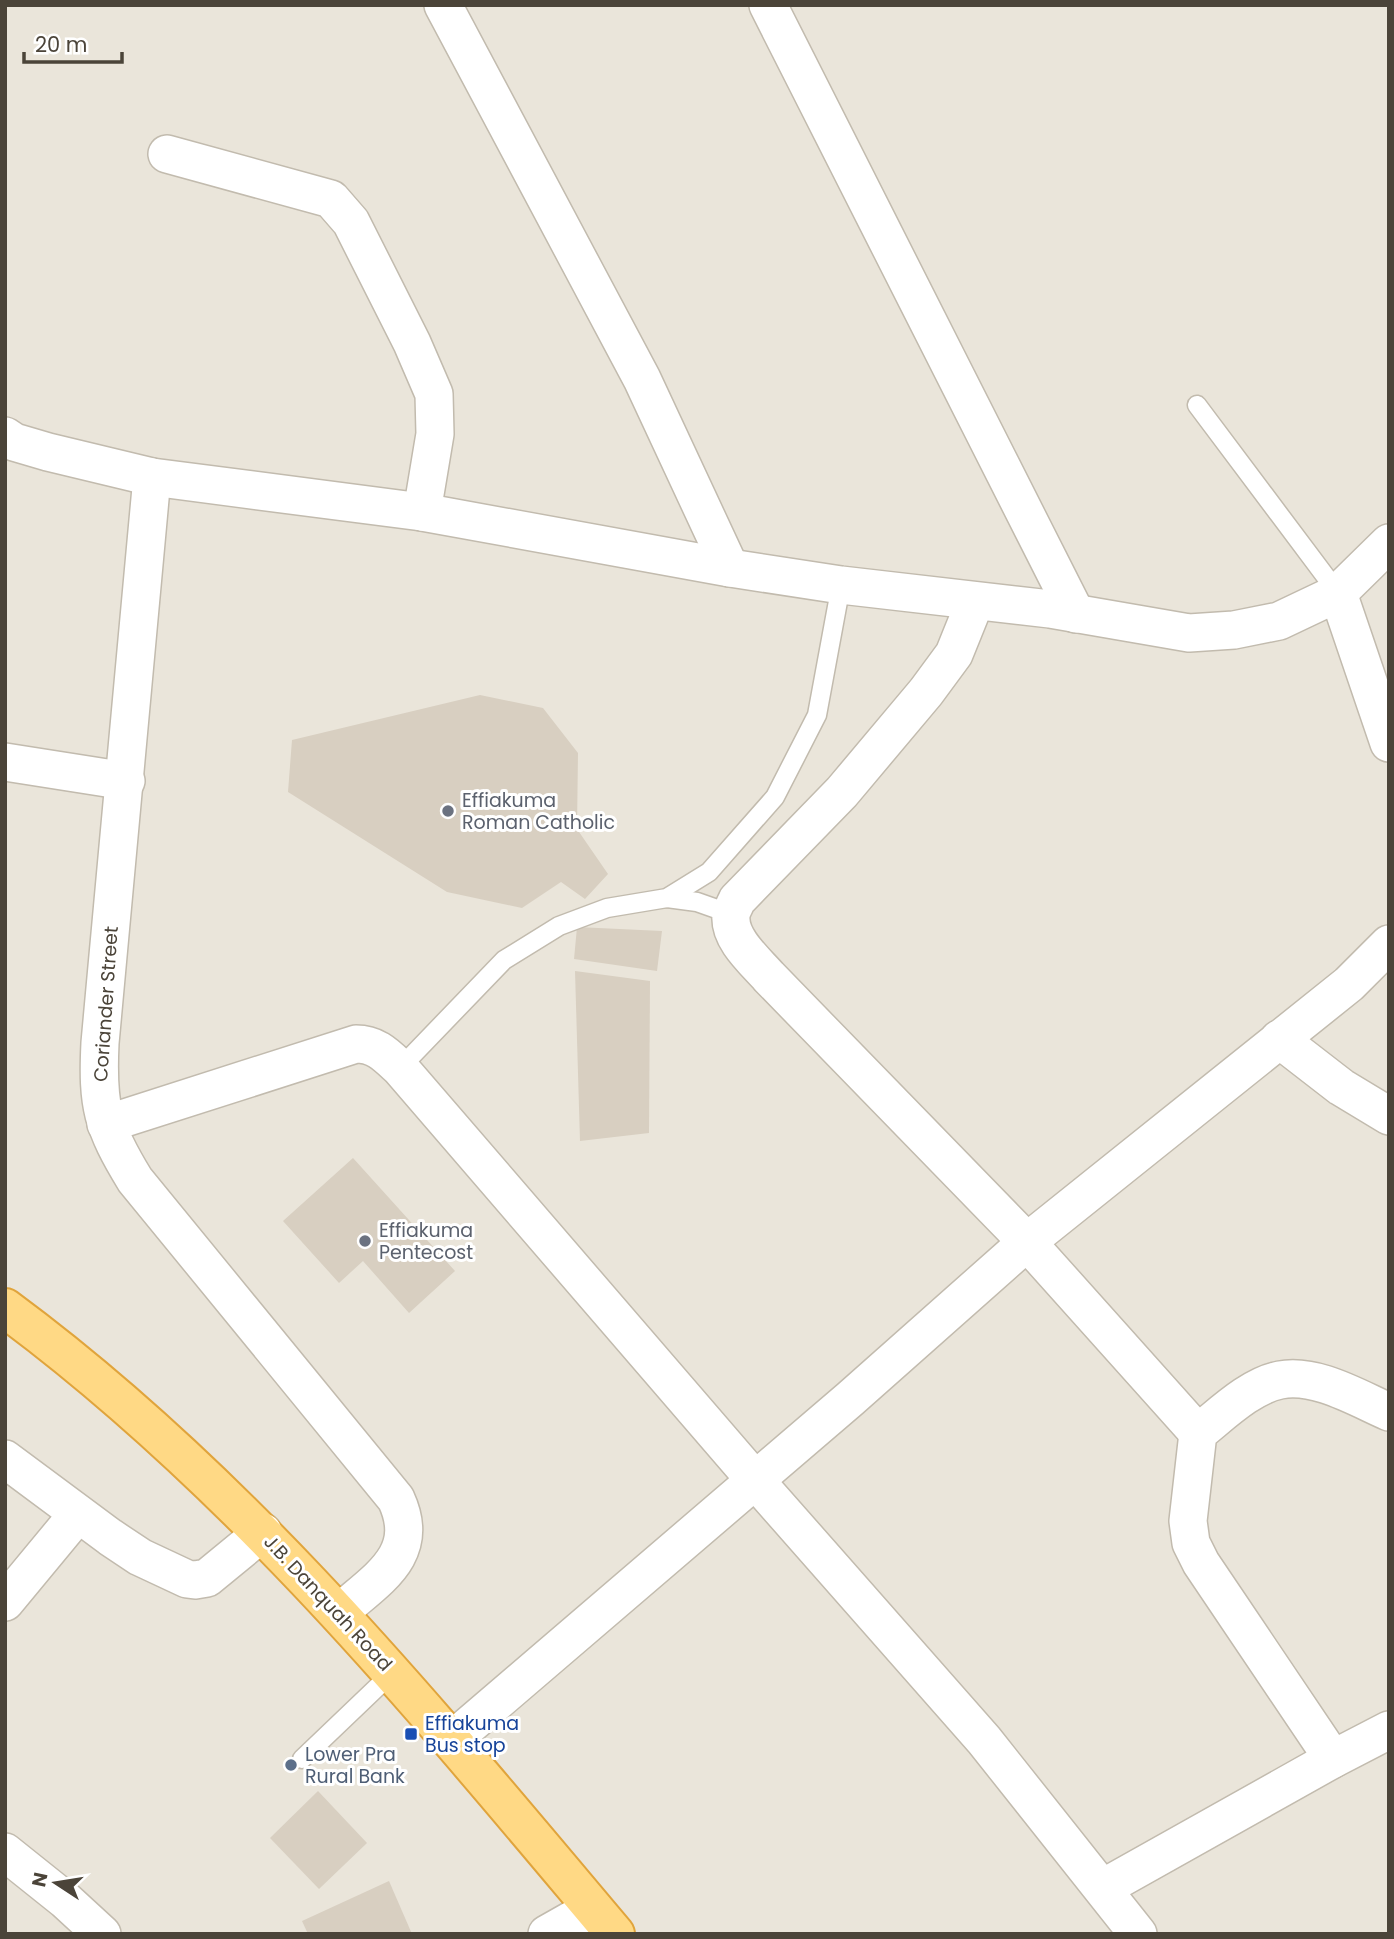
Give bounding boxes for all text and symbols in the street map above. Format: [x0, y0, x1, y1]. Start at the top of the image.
scale bar [24, 21, 122, 65]
text: 20 m [35, 30, 88, 59]
place label: Effiakuma Roman Catholic [462, 787, 615, 836]
marker: Effiakuma Roman Catholic [440, 803, 456, 819]
street label: Coriander Street [87, 925, 125, 1083]
place label: Effiakuma Pentecost [379, 1217, 473, 1266]
marker: Effiakuma Pentecost [357, 1233, 373, 1249]
street label: J.B. Danquah Road [258, 1529, 398, 1677]
place label: Effiakuma Bus stop [425, 1710, 519, 1759]
marker: Effiakuma Bus stop [403, 1726, 419, 1742]
place label: Lower Pra Rural Bank [305, 1741, 405, 1790]
marker: Lower Pra Rural Bank [283, 1757, 299, 1773]
north arrow [21, 1848, 91, 1918]
text: N [25, 1870, 55, 1889]

